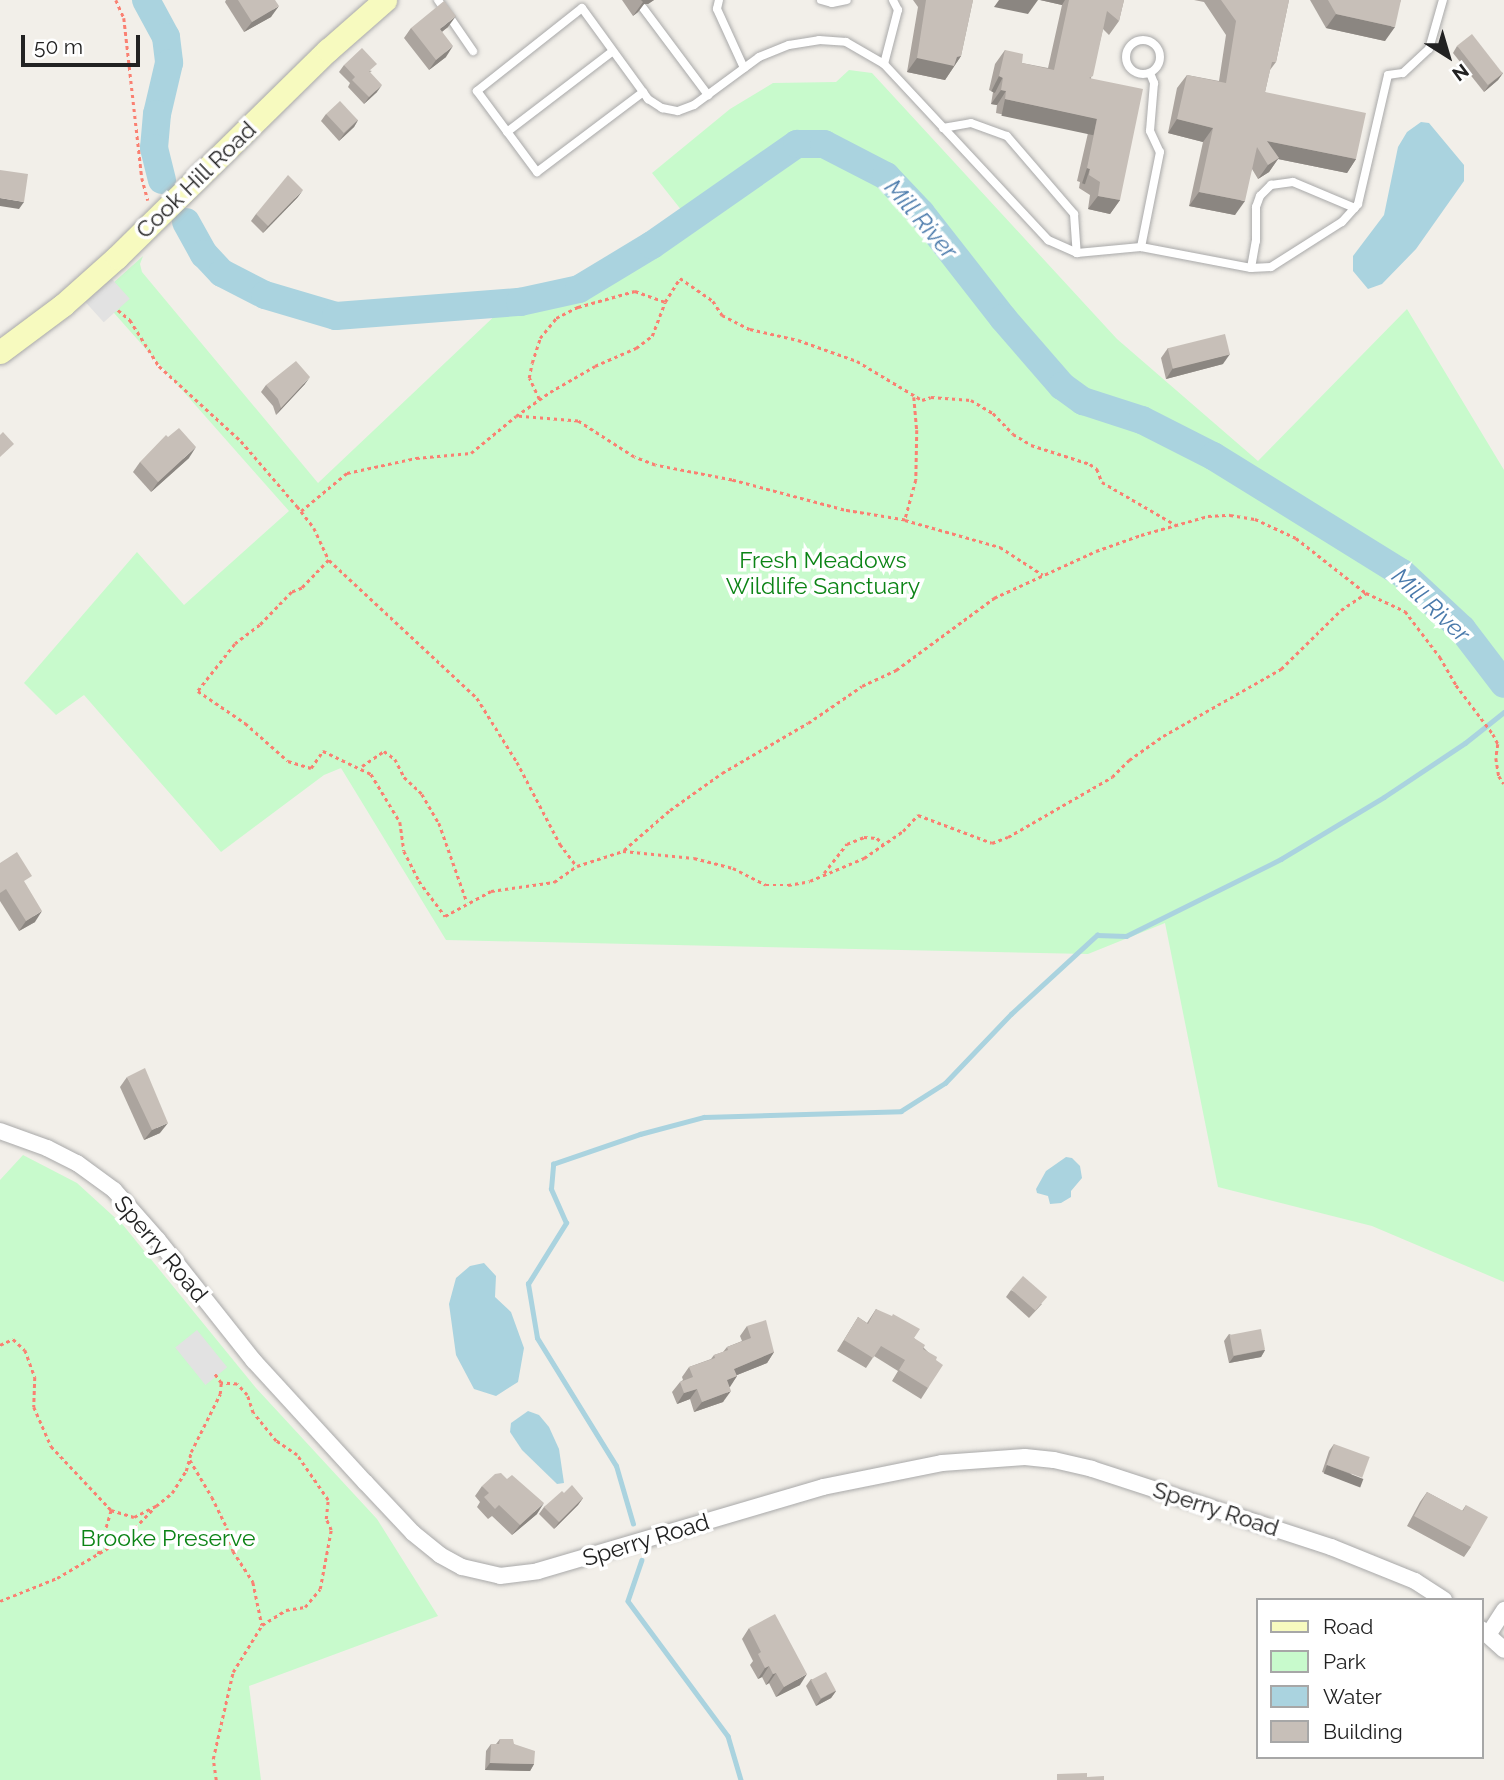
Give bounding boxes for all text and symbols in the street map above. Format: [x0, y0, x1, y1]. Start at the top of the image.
scale bar [24, 21, 144, 65]
north arrow [1413, 21, 1483, 91]
text: 50 m [34, 34, 83, 59]
text: N [1448, 60, 1473, 86]
street label: Cook Hill Road [130, 116, 262, 244]
water label: Mill River [878, 173, 964, 265]
park label: Fresh Meadows Wildlife Sanctuary [726, 546, 920, 600]
water label: Mill River [1386, 562, 1476, 648]
street label: Sperry Road [108, 1190, 214, 1308]
street label: Sperry Road [1149, 1476, 1283, 1542]
street label: Sperry Road [579, 1508, 713, 1572]
park label: Brooke Preserve [81, 1524, 255, 1552]
legend [1256, 1598, 1483, 1759]
text: Road [1323, 1614, 1373, 1639]
text: Park [1323, 1649, 1366, 1674]
text: Water [1323, 1684, 1382, 1709]
text: Building [1323, 1719, 1403, 1744]

